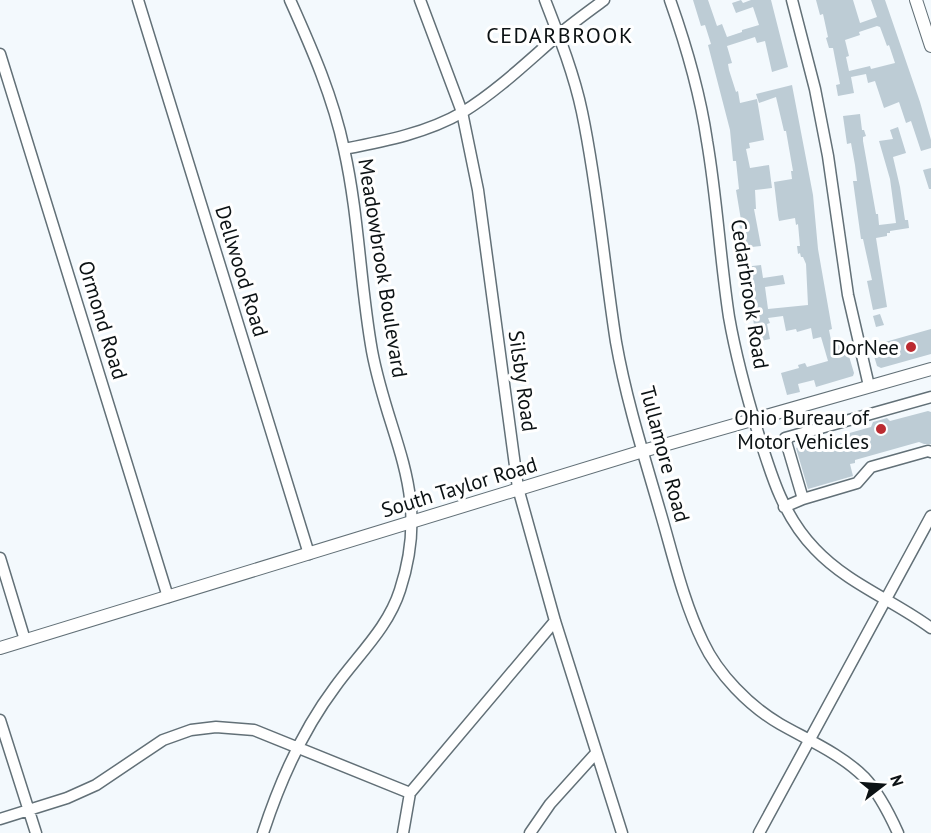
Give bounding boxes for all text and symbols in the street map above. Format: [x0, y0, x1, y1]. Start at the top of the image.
district label: CEDARBROOK [486, 21, 634, 49]
street label: Meadowbrook Boulevard [352, 156, 414, 380]
street label: Dellwood Road [209, 202, 275, 340]
street label: Cedarbrook Road [725, 217, 775, 371]
street label: Ormond Road [72, 257, 134, 383]
street label: Silsby Road [503, 329, 543, 433]
place label: DorNee [832, 334, 899, 361]
marker: DorNee [904, 340, 918, 354]
street label: Tullamore Road [634, 383, 696, 525]
place label: Ohio Bureau of Motor Vehicles [734, 404, 870, 455]
marker: Ohio Bureau of Motor Vehicles [874, 422, 888, 436]
street label: South Taylor Road [378, 450, 540, 524]
north arrow [853, 755, 913, 815]
text: N [886, 773, 908, 789]

